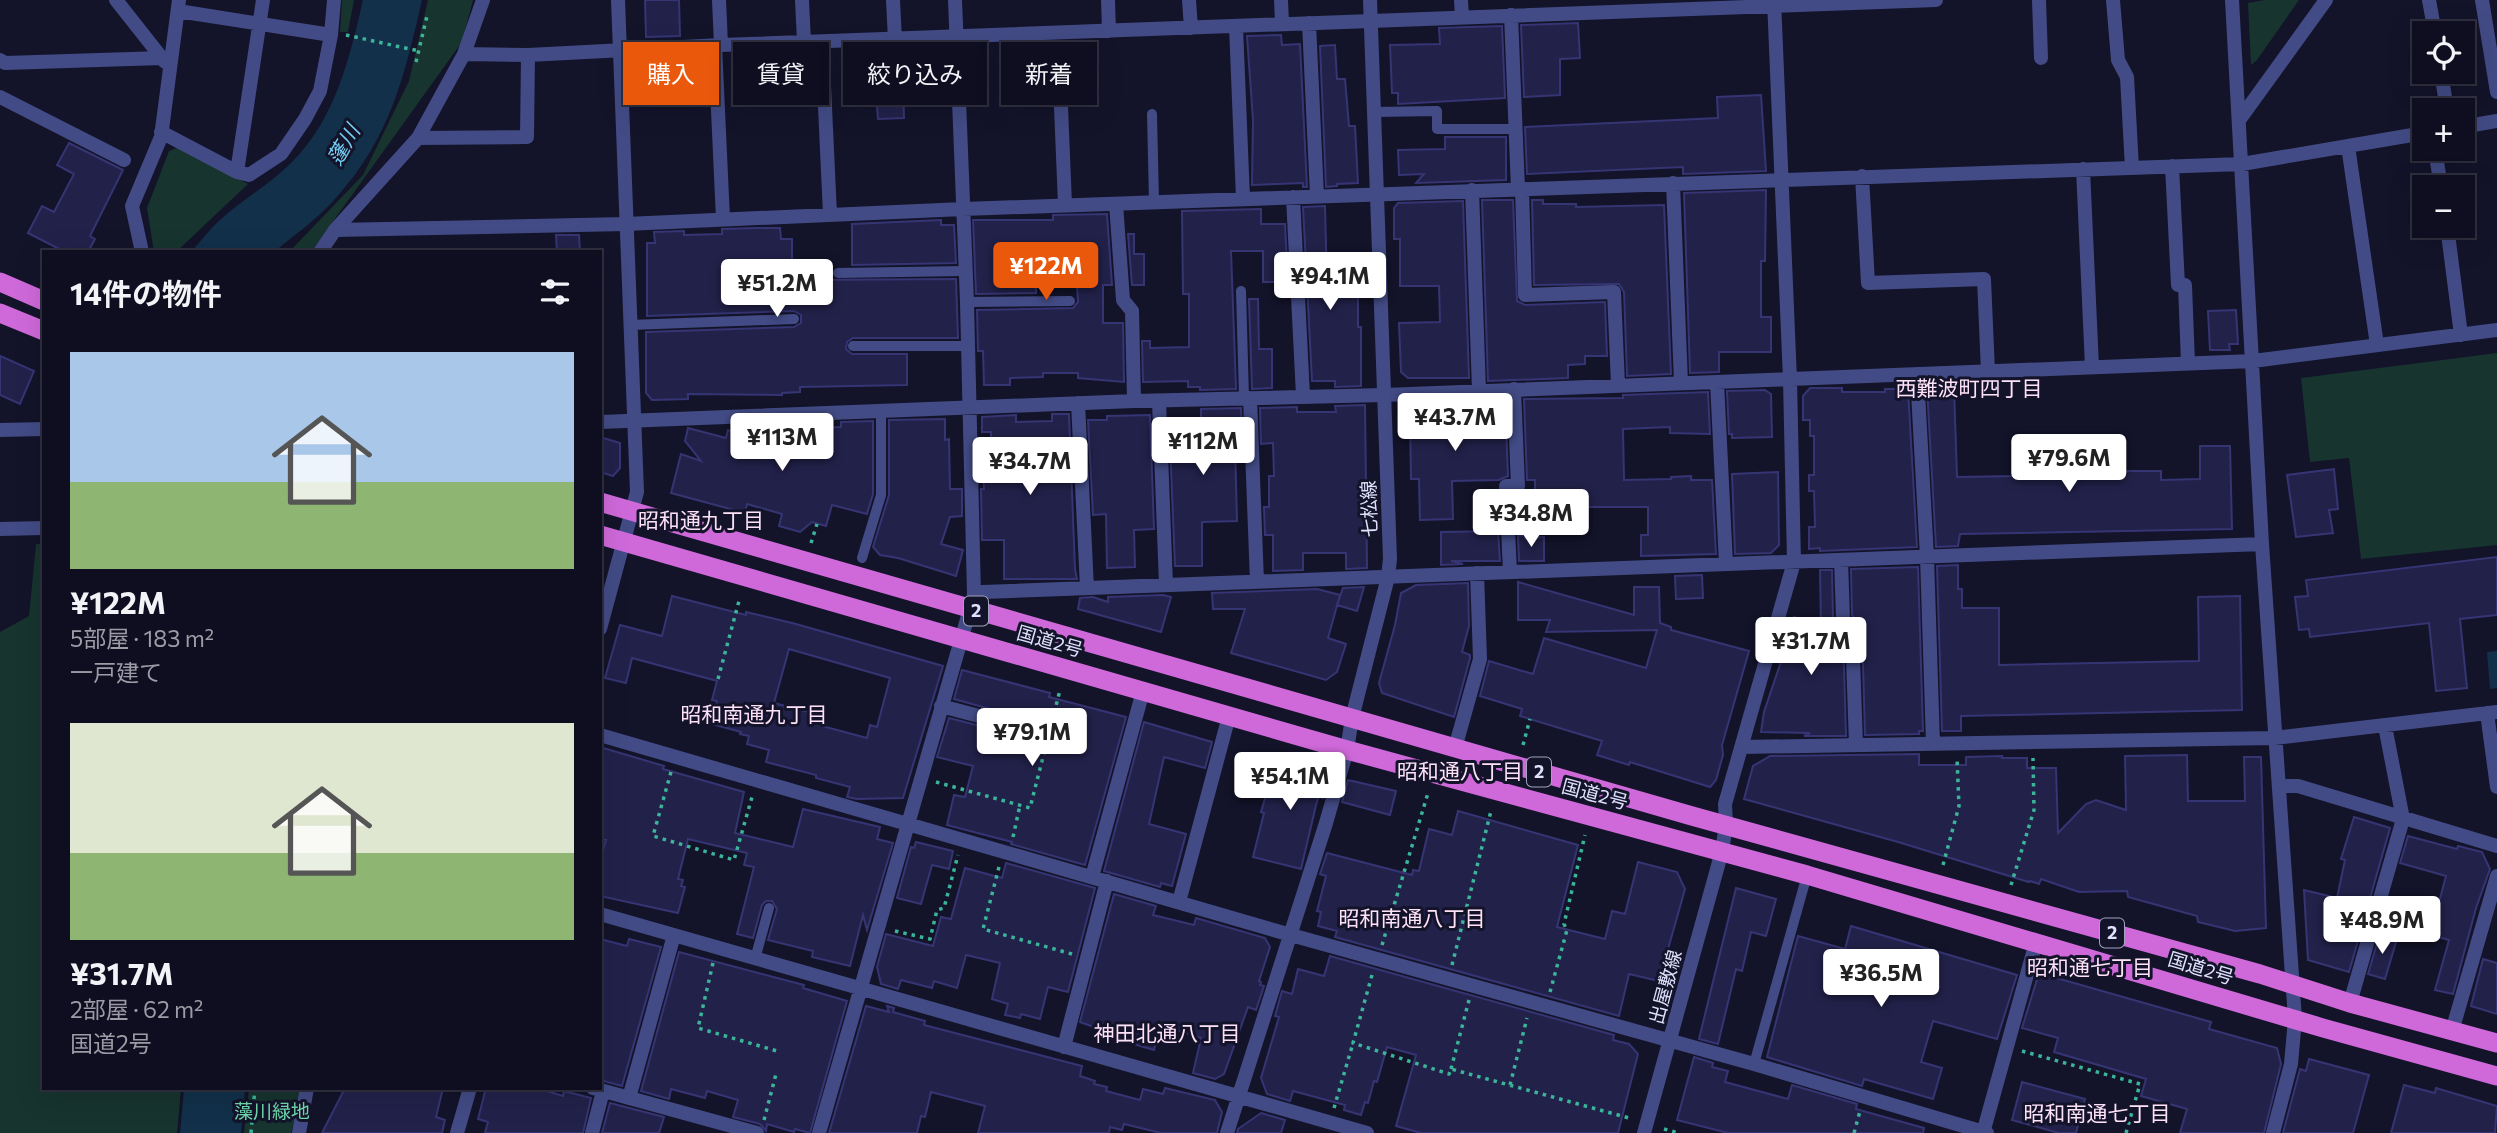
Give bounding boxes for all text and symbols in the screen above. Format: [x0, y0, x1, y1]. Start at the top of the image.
map controls [2412, 21, 2475, 238]
button: locate [2412, 21, 2475, 84]
chip: 購入 [623, 42, 719, 105]
chip: 賃貸 [733, 42, 829, 105]
chip: 絞り込み [843, 42, 987, 105]
chip: 新着 [1001, 42, 1097, 105]
button: + [2412, 98, 2475, 161]
water label: 蓬川 [321, 118, 365, 169]
button: − [2412, 175, 2475, 238]
pin: ¥122M [997, 243, 1095, 302]
text: ¥122M [1009, 251, 1083, 279]
pin: ¥94.1M [1273, 252, 1387, 312]
pin: ¥51.2M [720, 260, 834, 319]
text: ¥94.1M [1290, 261, 1370, 289]
text: ¥51.2M [737, 268, 817, 296]
icon: filters [536, 273, 574, 311]
text: 14件の物件 [70, 274, 222, 311]
district label: 西難波町四丁目 [1896, 375, 2043, 400]
pin: ¥43.7M [1398, 393, 1512, 453]
icon: home [259, 397, 385, 523]
text: ¥43.7M [1414, 402, 1496, 430]
pin: ¥113M [733, 414, 831, 473]
pin: ¥112M [1154, 418, 1252, 477]
text: ¥113M [746, 422, 818, 450]
text: ¥112M [1168, 426, 1238, 454]
pin: ¥79.6M [2012, 434, 2126, 494]
pin: ¥34.7M [973, 438, 1087, 497]
text: ¥79.6M [2027, 443, 2111, 471]
text: ¥34.7M [989, 446, 1071, 474]
street label: 七松線 [1356, 480, 1381, 538]
pin: ¥34.8M [1474, 490, 1588, 549]
text: ¥34.8M [1489, 498, 1573, 526]
district label: 昭和通九丁目 [638, 507, 764, 532]
text: ¥122M [70, 583, 166, 620]
road number: 2 [964, 596, 988, 626]
pin: ¥31.7M [1754, 618, 1868, 677]
street label: 国道2号 [1015, 620, 1086, 661]
text: 5部屋 · 183 m² [70, 624, 214, 652]
text: ¥31.7M [1771, 626, 1851, 654]
text: 一戸建て [70, 658, 162, 686]
district label: 昭和南通九丁目 [681, 701, 828, 726]
pin: ¥79.1M [975, 708, 1089, 768]
text: ¥79.1M [993, 717, 1071, 745]
pin: ¥54.1M [1233, 752, 1347, 812]
district label: 昭和通八丁目 [1397, 758, 1523, 783]
road number: 2 [1527, 758, 1551, 786]
text: ¥54.1M [1250, 761, 1330, 789]
icon: home [259, 768, 385, 894]
street label: 国道2号 [1560, 774, 1631, 813]
pin: ¥48.9M [2325, 897, 2439, 956]
district label: 昭和南通八丁目 [1339, 905, 1486, 930]
text: ¥48.9M [2339, 905, 2425, 933]
road number: 2 [2100, 918, 2124, 948]
street label: 出屋敷線 [1644, 947, 1685, 1027]
street label: 国道2号 [2165, 947, 2237, 988]
pin: ¥36.5M [1824, 950, 1938, 1009]
text: ¥31.7M [70, 954, 173, 991]
district label: 昭和通七丁目 [2027, 954, 2153, 979]
text: ¥36.5M [1839, 958, 1923, 986]
text: 2部屋 · 62 m² [70, 995, 203, 1023]
district label: 神田北通八丁目 [1094, 1020, 1241, 1045]
text: 国道2号 [70, 1029, 152, 1057]
park label: 藻川緑地 [234, 1099, 310, 1122]
district label: 昭和南通七丁目 [2024, 1100, 2171, 1125]

